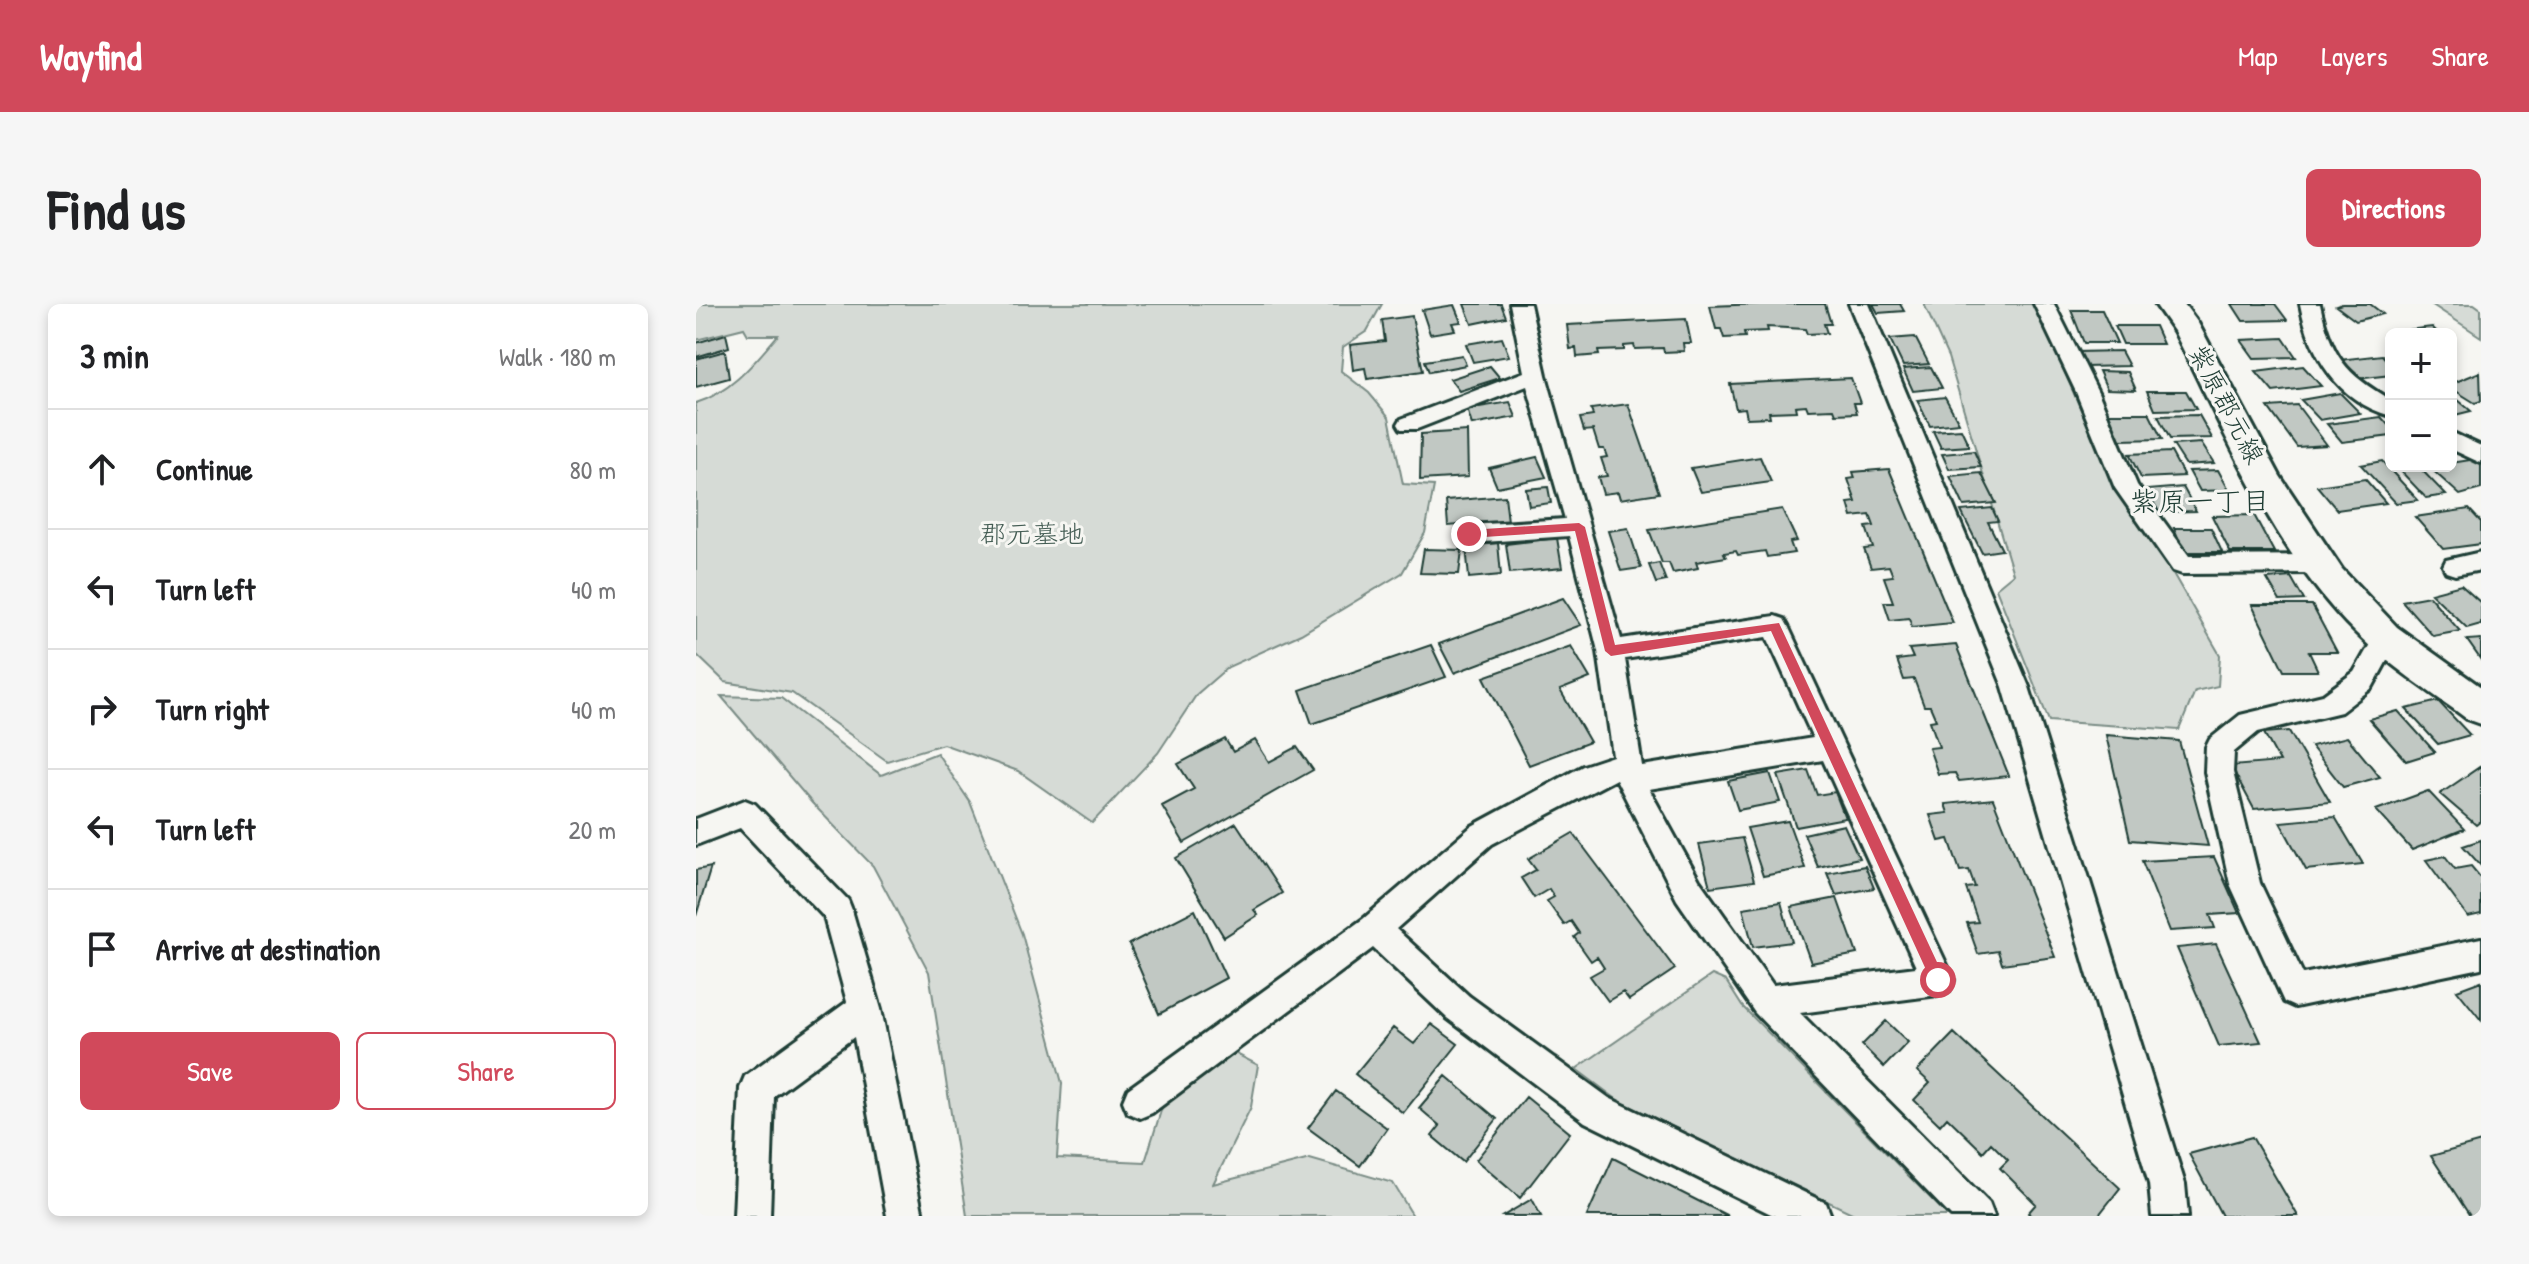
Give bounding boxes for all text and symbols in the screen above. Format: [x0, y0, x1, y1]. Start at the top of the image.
text: Wayfind [40, 30, 142, 82]
text: Map [2238, 37, 2278, 75]
text: Layers [2322, 37, 2387, 75]
text: Share [2431, 37, 2489, 75]
button: Directions [2306, 169, 2481, 247]
text: Find us [48, 171, 186, 246]
map controls [2385, 328, 2457, 472]
button: + [2385, 328, 2457, 400]
text: 3 min [80, 333, 149, 379]
street label: 紫原郡元線 [2181, 338, 2273, 470]
text: Walk · 180 m [499, 339, 616, 374]
button: − [2385, 400, 2457, 472]
icon: ahead [80, 447, 124, 491]
text: Continue [156, 449, 253, 489]
text: 80 m [569, 452, 616, 487]
district label: 紫原一丁目 [2130, 482, 2270, 520]
park label: 郡元墓地 [980, 516, 1084, 551]
route end [1451, 516, 1487, 552]
icon: left [80, 567, 124, 611]
text: Turn left [156, 569, 255, 609]
text: 40 m [571, 572, 616, 607]
icon: right [80, 687, 124, 731]
text: Turn right [156, 689, 269, 729]
text: 40 m [571, 692, 616, 727]
icon: left [80, 807, 124, 851]
text: Turn left [156, 809, 255, 849]
text: 20 m [569, 812, 616, 847]
icon: arrive [80, 927, 124, 971]
text: Arrive at destination [156, 929, 381, 969]
route start [1920, 962, 1956, 998]
button: Save [80, 1032, 340, 1110]
button: Share [356, 1032, 616, 1110]

